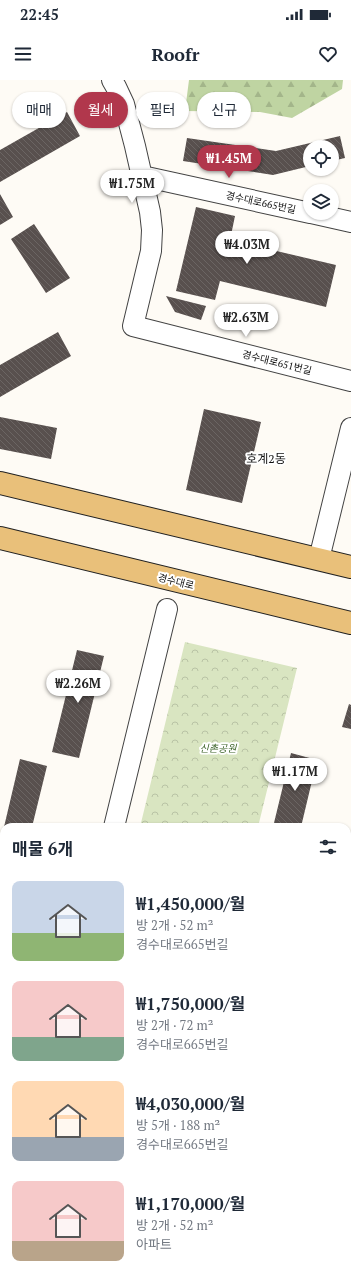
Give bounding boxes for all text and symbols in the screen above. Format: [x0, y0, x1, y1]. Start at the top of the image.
text: 22:45 [20, 4, 59, 24]
text: Roofr [152, 42, 199, 66]
icon: menu [12, 43, 34, 65]
icon: heart [317, 43, 339, 65]
chip: 매매 [12, 92, 66, 128]
chip: 월세 [74, 92, 128, 128]
chip: 필터 [136, 92, 189, 128]
chip: 신규 [197, 92, 251, 128]
map controls [303, 140, 339, 220]
button: locate [303, 140, 339, 176]
pin: ₩1.45M [196, 145, 262, 179]
text: ₩1.45M [206, 149, 252, 167]
pin: ₩1.75M [99, 170, 165, 204]
text: ₩1.75M [109, 174, 155, 192]
button: layers [303, 184, 339, 220]
street label: 경수대로665번길 [225, 189, 297, 216]
pin: ₩4.03M [214, 231, 280, 265]
text: ₩4.03M [224, 235, 270, 253]
pin: ₩2.63M [213, 304, 279, 338]
text: ₩2.63M [223, 308, 269, 326]
street label: 경수대로651번길 [241, 348, 313, 377]
district label: 호계2동 [246, 451, 286, 466]
street label: 경수대로 [156, 571, 195, 592]
pin: ₩2.26M [45, 670, 111, 704]
text: ₩2.26M [55, 674, 101, 692]
park label: 신촌공원 [200, 742, 237, 755]
pin: ₩1.17M [262, 758, 328, 792]
text: ₩1.17M [272, 762, 318, 780]
icon: filters [317, 836, 339, 858]
text: 매물 6개 [12, 837, 73, 860]
text: ₩1,450,000/월 [136, 892, 245, 915]
icon: home [44, 897, 92, 945]
text: 방 2개 · 52 m² [136, 916, 213, 934]
text: 경수대로665번길 [136, 935, 229, 953]
text: ₩1,750,000/월 [136, 992, 245, 1015]
icon: home [44, 997, 92, 1045]
text: 방 2개 · 72 m² [136, 1016, 213, 1034]
text: 경수대로665번길 [136, 1035, 229, 1053]
text: ₩4,030,000/월 [136, 1092, 245, 1115]
icon: home [44, 1097, 92, 1145]
text: 방 5개 · 188 m² [136, 1116, 220, 1134]
text: 경수대로665번길 [136, 1135, 229, 1153]
text: ₩1,170,000/월 [136, 1192, 245, 1215]
icon: home [44, 1197, 92, 1245]
text: 방 2개 · 52 m² [136, 1216, 213, 1234]
text: 아파트 [136, 1235, 172, 1253]

